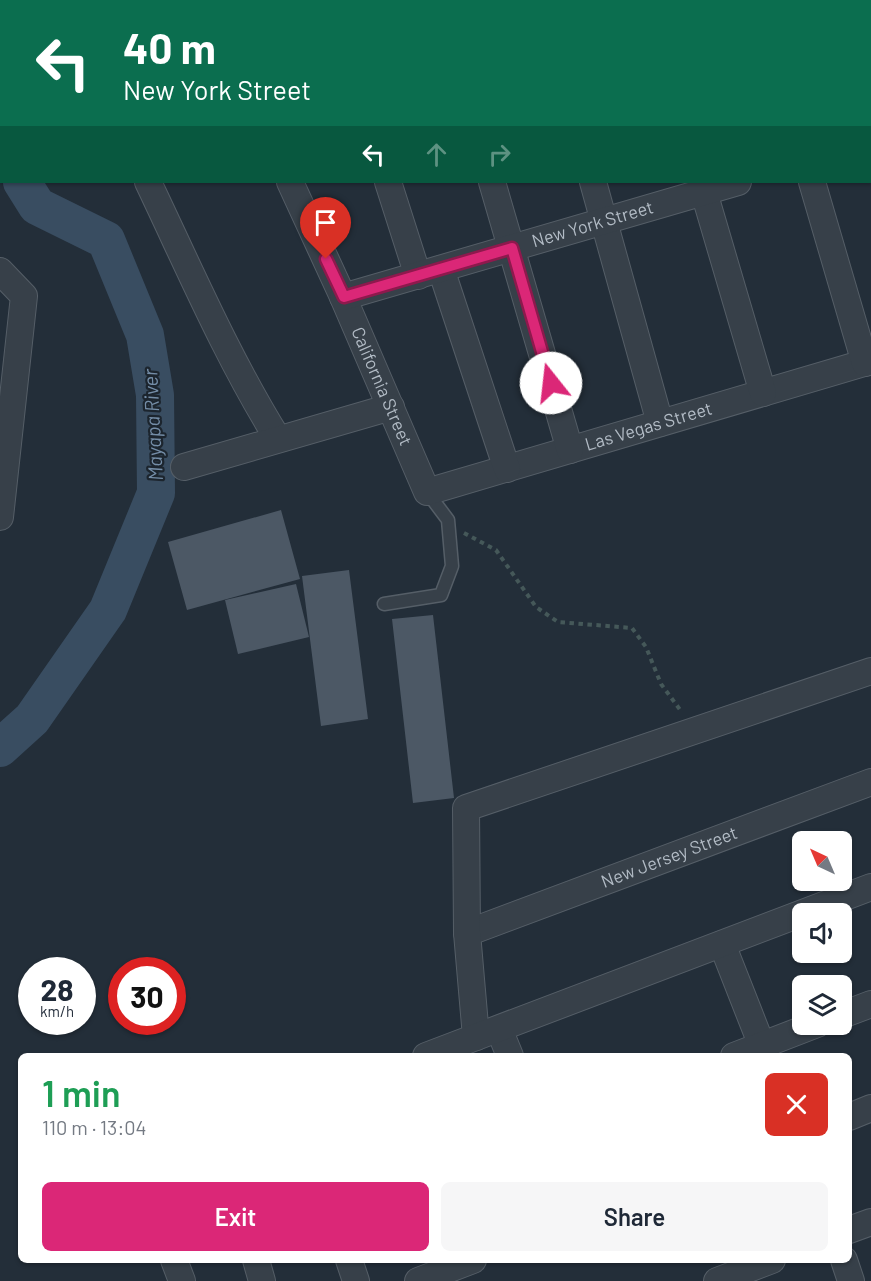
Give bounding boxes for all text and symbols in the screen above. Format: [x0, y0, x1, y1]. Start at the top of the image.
text: 40 m [123, 22, 216, 72]
icon: left [24, 24, 102, 102]
text: New York Street [123, 73, 311, 105]
icon: left [357, 138, 390, 171]
icon: ahead [420, 138, 453, 171]
icon: right [483, 138, 516, 171]
street label: New York Street [529, 195, 656, 251]
pin [300, 197, 351, 259]
icon: arrive [309, 206, 342, 239]
street label: California Street [347, 323, 418, 449]
position arrow [519, 351, 583, 415]
water label: Mayapa River [137, 368, 167, 482]
street label: Las Vegas Street [582, 397, 714, 455]
street label: New Jersey Street [598, 821, 740, 892]
north arrow [792, 831, 852, 891]
map controls [792, 831, 852, 1035]
button: sound [792, 903, 852, 963]
speed limit sign: 30 [108, 957, 186, 1035]
text: 28 [40, 971, 74, 1007]
button: layers [792, 975, 852, 1035]
text: km/h [40, 1002, 74, 1020]
text: 1 min [42, 1071, 121, 1114]
button: close [765, 1073, 828, 1136]
text: 110 m · 13:04 [42, 1115, 147, 1139]
button: Exit [42, 1182, 429, 1251]
button: Share [441, 1182, 828, 1251]

